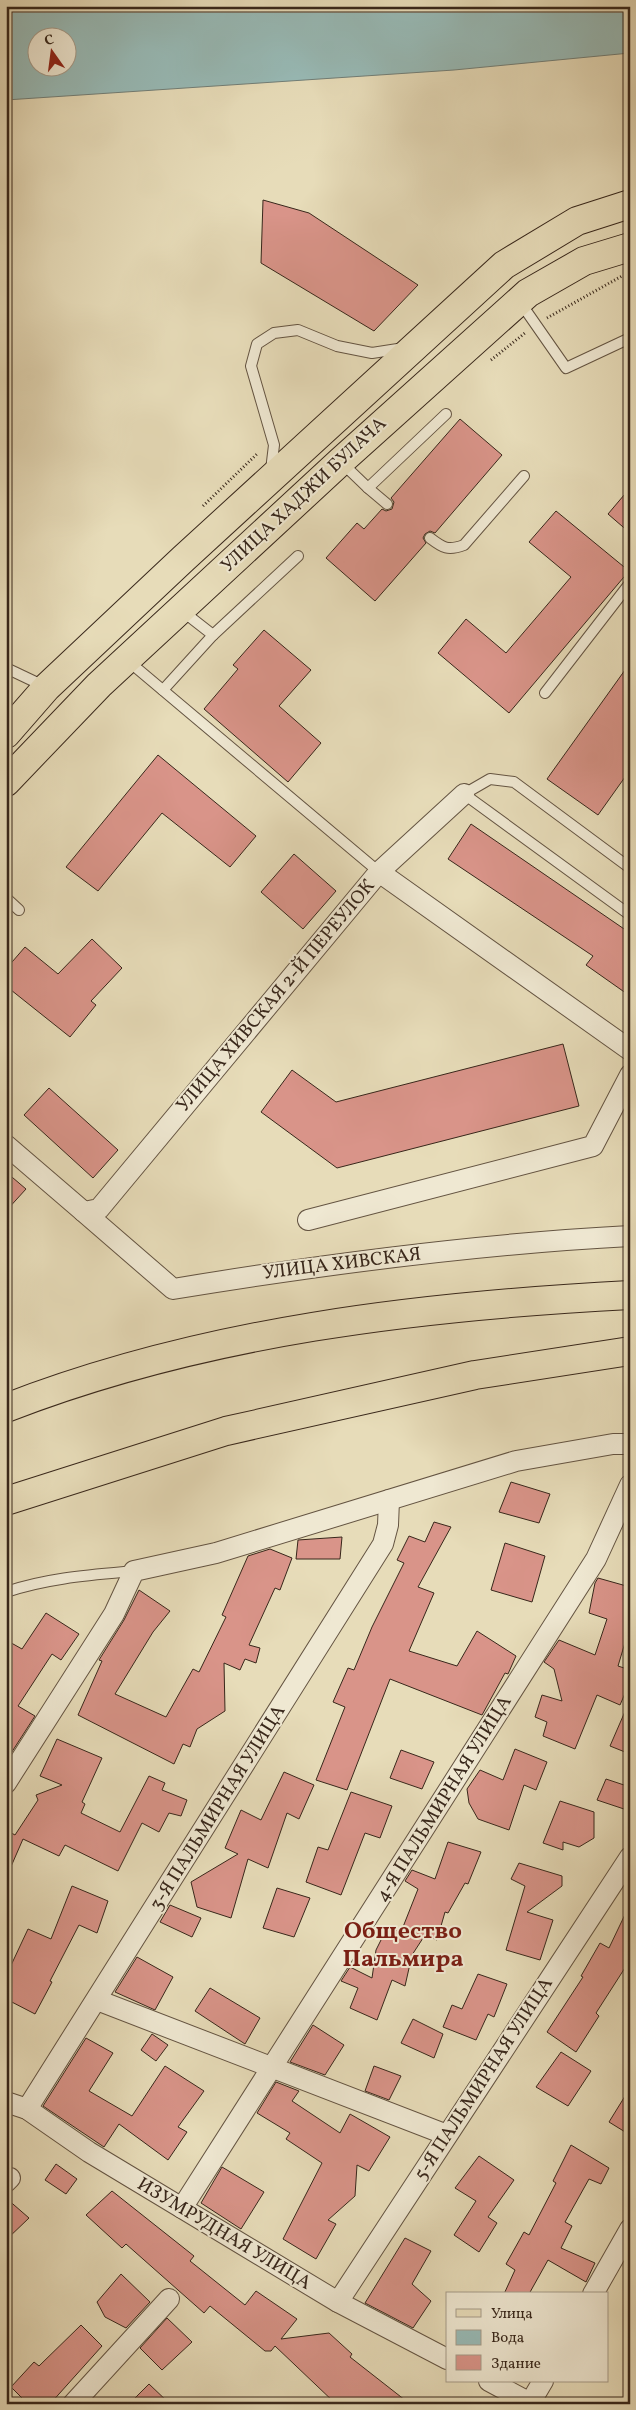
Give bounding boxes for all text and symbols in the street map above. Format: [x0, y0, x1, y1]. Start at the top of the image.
north arrow [28, 28, 78, 78]
text: С [43, 31, 56, 51]
street label: УЛИЦА ХАДЖИ БУЛАЧА [216, 411, 392, 579]
street label: УЛИЦА ХИВСКАЯ 2-Й ПЕРЕУЛОК [171, 874, 381, 1118]
street label: УЛИЦА ХИВСКАЯ [261, 1241, 423, 1287]
street label: 4-Я ПАЛЬМИРНАЯ УЛИЦА [370, 1691, 518, 1907]
street label: 3-Я ПАЛЬМИРНАЯ УЛИЦА [144, 1700, 292, 1916]
district label: Общество Пальмира [342, 1915, 464, 1977]
street label: 5-Я ПАЛЬМИРНАЯ УЛИЦА [408, 1972, 560, 2186]
street label: ИЗУМРУДНАЯ УЛИЦА [132, 2172, 316, 2296]
legend [446, 2292, 608, 2382]
text: Улица [491, 2304, 533, 2325]
text: Вода [491, 2328, 524, 2349]
text: Здание [491, 2354, 541, 2375]

